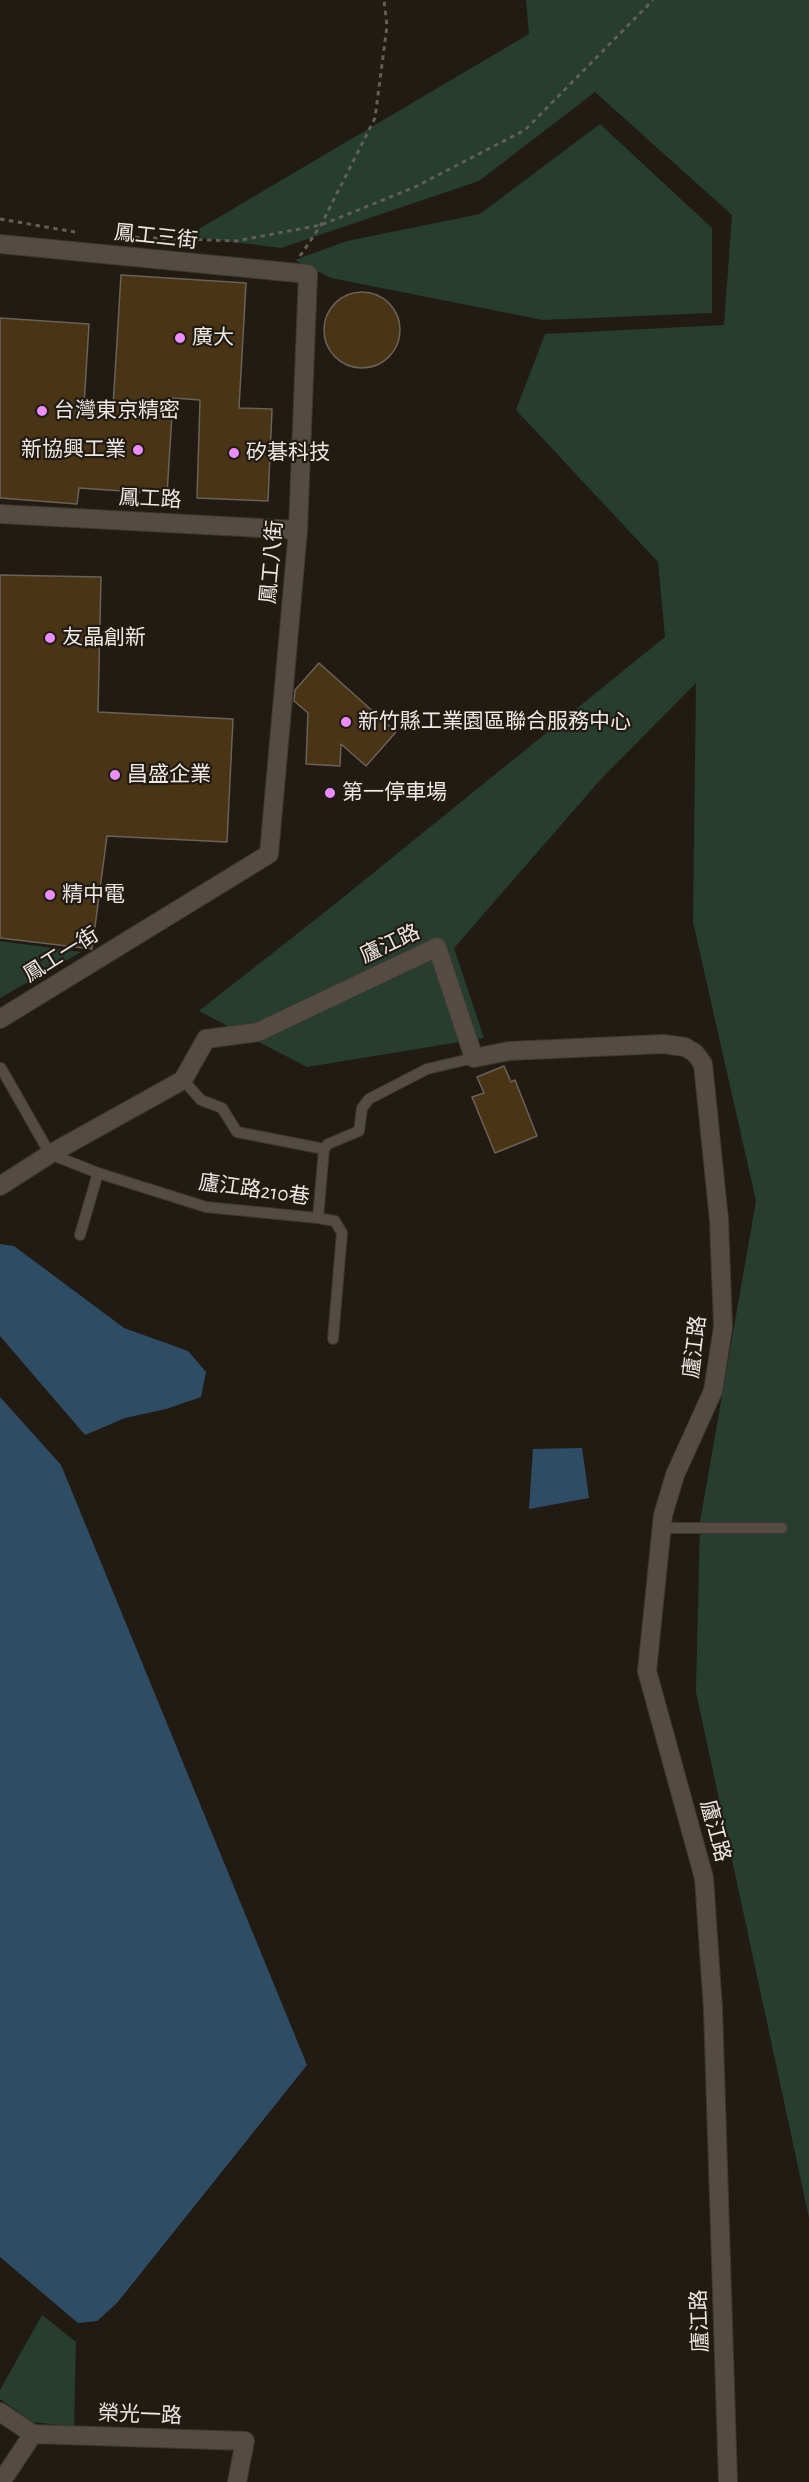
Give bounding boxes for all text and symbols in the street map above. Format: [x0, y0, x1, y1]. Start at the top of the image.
street label: 鳳工三街 [113, 220, 199, 254]
place label: 廣大 [192, 325, 234, 351]
marker: 廣大 [173, 331, 187, 345]
place label: 台灣東京精密 [54, 398, 180, 424]
marker: 台灣東京精密 [35, 404, 49, 418]
place label: 新協興工業 [21, 437, 126, 463]
place label: 矽碁科技 [246, 440, 330, 466]
marker: 新協興工業 [131, 443, 145, 457]
marker: 矽碁科技 [227, 446, 241, 460]
street label: 鳳工路 [118, 485, 182, 513]
street label: 鳳工八街 [256, 519, 288, 605]
place label: 友晶創新 [62, 625, 146, 651]
marker: 友晶創新 [43, 631, 57, 645]
place label: 新竹縣工業園區聯合服務中心 [358, 709, 631, 735]
marker: 新竹縣工業園區聯合服務中心 [339, 715, 353, 729]
place label: 昌盛企業 [127, 762, 211, 788]
marker: 昌盛企業 [108, 768, 122, 782]
place label: 第一停車場 [342, 780, 447, 806]
marker: 第一停車場 [323, 786, 337, 800]
place label: 精中電 [62, 882, 125, 908]
marker: 精中電 [43, 888, 57, 902]
street label: 廬江路 [356, 919, 424, 969]
street label: 鳳工一街 [19, 922, 103, 988]
street label: 廬江路210巷 [197, 1170, 311, 1210]
street label: 廬江路 [679, 1314, 711, 1380]
street label: 廬江路 [695, 1797, 735, 1865]
street label: 廬江路 [686, 2289, 714, 2353]
street label: 榮光一路 [98, 2401, 182, 2429]

